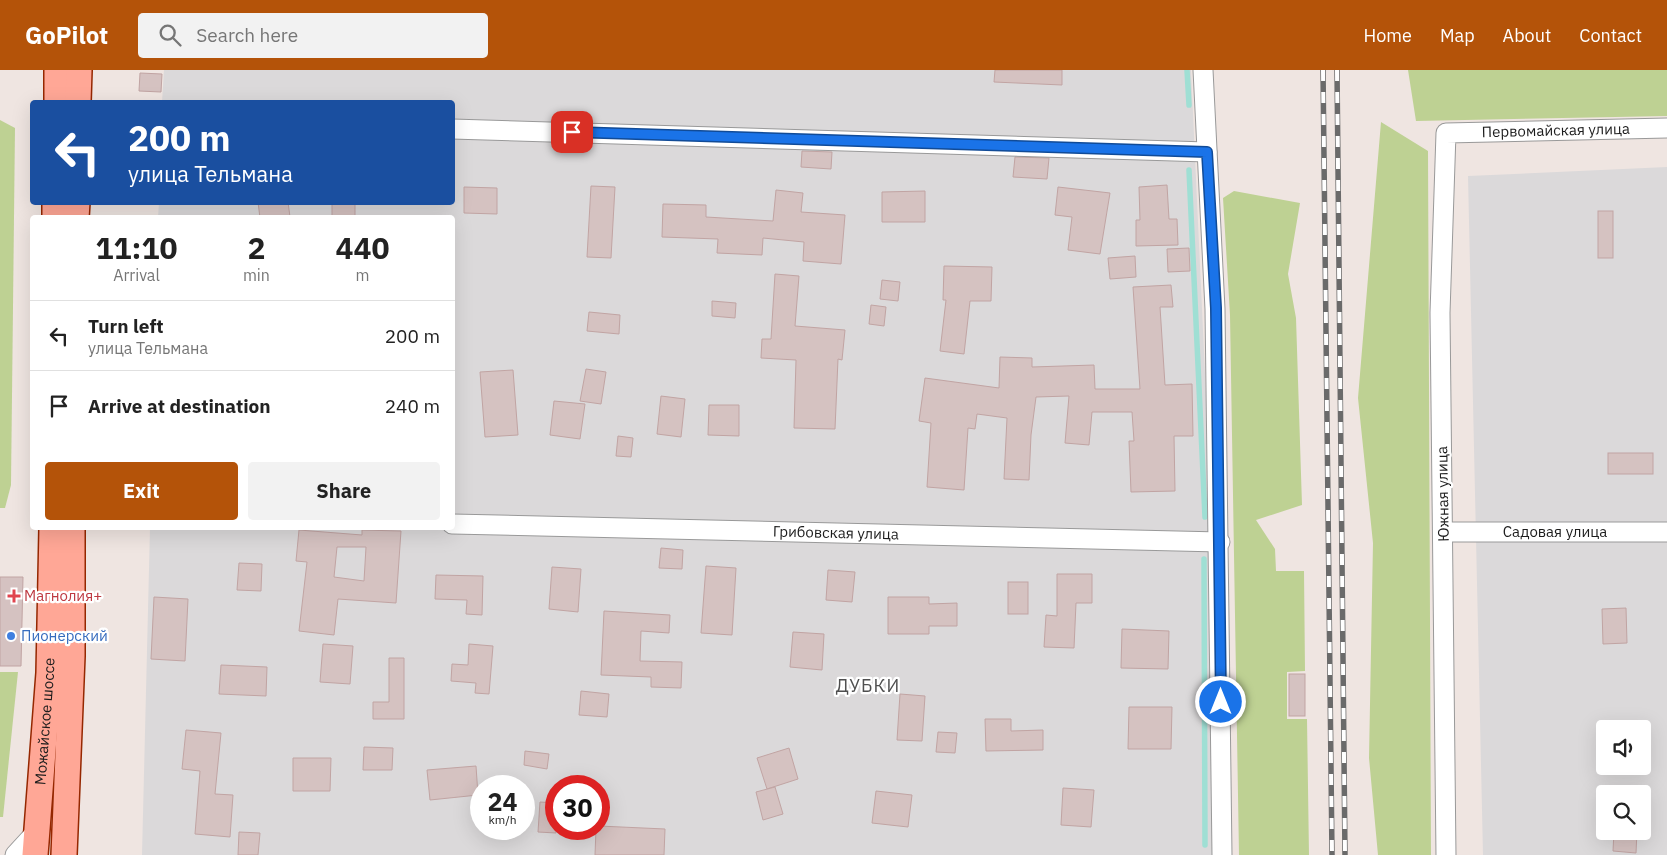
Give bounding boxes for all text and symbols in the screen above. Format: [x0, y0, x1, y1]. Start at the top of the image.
search box [138, 13, 488, 58]
text: GoPilot [25, 19, 108, 51]
icon: search [156, 21, 184, 49]
text: Search here [196, 23, 298, 47]
text: Home [1364, 24, 1412, 47]
text: Map [1440, 24, 1475, 47]
text: About [1503, 24, 1551, 47]
text: Contact [1579, 24, 1642, 47]
pin [551, 111, 593, 153]
text: 200 m [128, 115, 231, 161]
icon: arrive [558, 118, 586, 146]
street label: Первомайская улица [1481, 119, 1630, 141]
icon: left [45, 120, 110, 185]
text: улица Тельмана [128, 159, 293, 188]
text: 11:10 [96, 228, 177, 267]
text: 2 [247, 228, 265, 267]
text: 440 [335, 228, 389, 267]
text: Arrival [113, 265, 160, 285]
text: min [243, 265, 270, 285]
text: m [355, 265, 369, 285]
text: Turn left [88, 314, 164, 338]
icon: left [45, 322, 73, 350]
text: 200 m [385, 324, 440, 348]
text: улица Тельмана [88, 338, 208, 358]
icon: arrive [45, 392, 73, 420]
text: Arrive at destination [88, 394, 271, 418]
text: 240 m [385, 394, 440, 418]
street label: Южная улица [1432, 446, 1453, 542]
button: Exit [45, 462, 238, 520]
button: Share [248, 462, 440, 520]
street label: Грибовская улица [773, 522, 899, 543]
street label: Садовая улица [1503, 522, 1607, 541]
place label: Магнолия+ [24, 586, 102, 605]
marker: Магнолия+ [8, 590, 20, 602]
place label: Пионерский [21, 626, 108, 645]
marker: Пионерский [5, 630, 17, 642]
street label: Можайское шоссе [30, 657, 58, 786]
district label: ДУБКИ [836, 674, 900, 697]
position arrow [1194, 675, 1246, 727]
map controls [1596, 720, 1651, 840]
button: sound [1596, 720, 1651, 775]
speed limit sign: 30 [545, 775, 610, 840]
text: 24 [487, 785, 518, 818]
button: search [1596, 785, 1651, 840]
text: km/h [488, 812, 517, 827]

